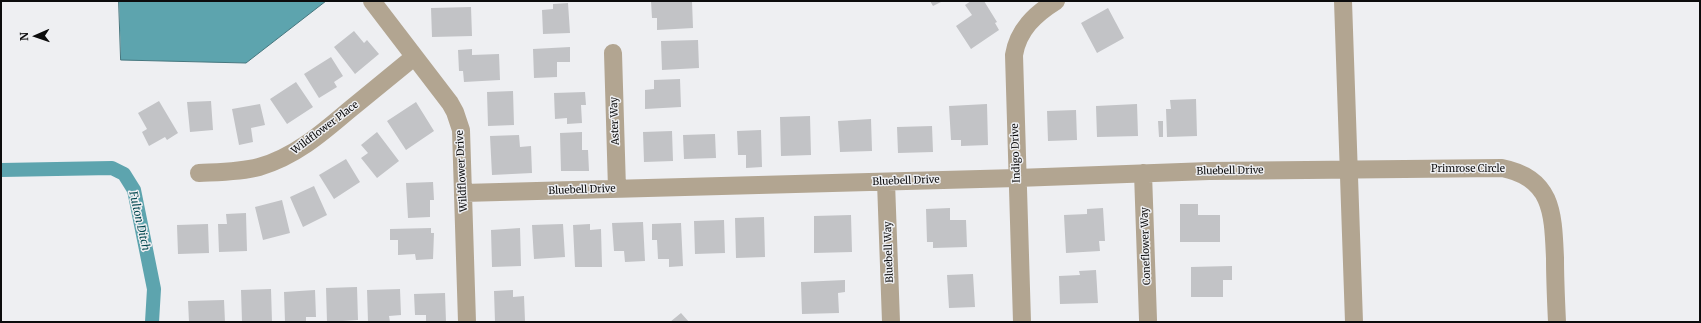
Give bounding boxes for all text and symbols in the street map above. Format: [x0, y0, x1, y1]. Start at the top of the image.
north arrow [16, 16, 56, 56]
text: N [17, 32, 31, 41]
street label: Aster Way [608, 97, 622, 145]
street label: Wildflower Place [289, 99, 361, 157]
street label: Indigo Drive [1009, 123, 1023, 183]
street label: Wildflower Drive [454, 130, 470, 212]
street label: Primrose Circle [1431, 163, 1505, 175]
street label: Bluebell Drive [1196, 164, 1264, 178]
street label: Bluebell Drive [872, 174, 940, 188]
street label: Bluebell Drive [548, 183, 616, 197]
water label: Fulton Ditch [126, 190, 152, 252]
street label: Coneflower Way [1139, 207, 1153, 285]
street label: Bluebell Way [882, 221, 896, 283]

